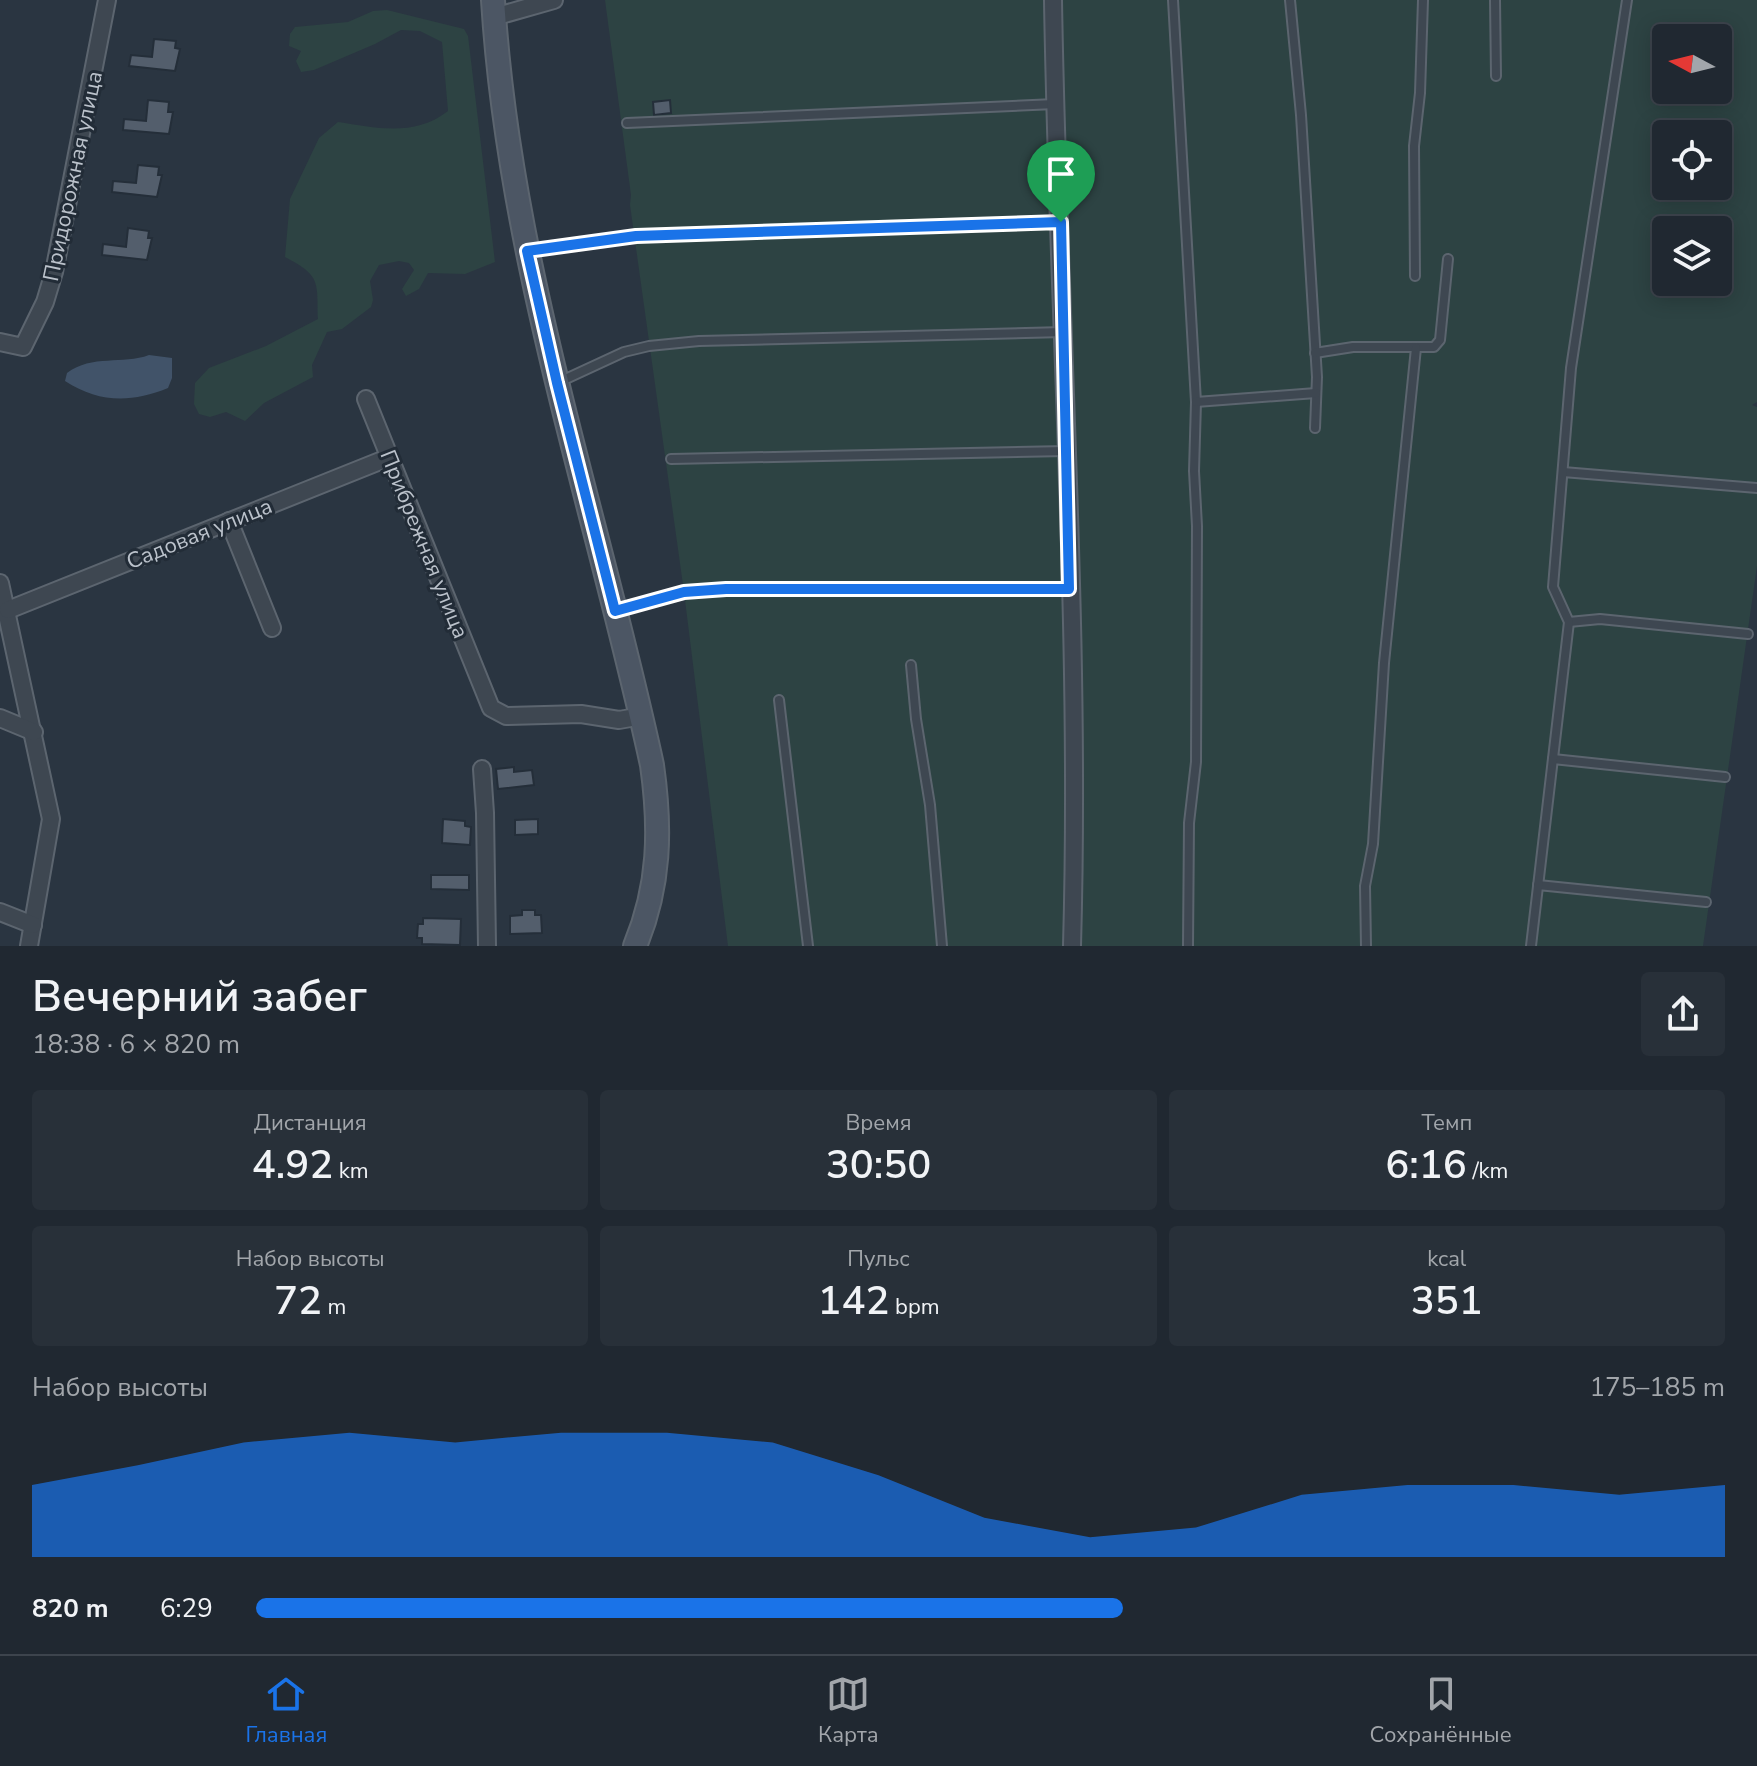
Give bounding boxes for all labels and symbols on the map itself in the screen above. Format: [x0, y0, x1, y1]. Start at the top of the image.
north arrow [1652, 24, 1732, 104]
street label: Придорожная улица [36, 68, 110, 284]
pin [1027, 140, 1095, 222]
street label: Прибрежная улица [373, 446, 476, 643]
street label: Садовая улица [122, 491, 277, 577]

